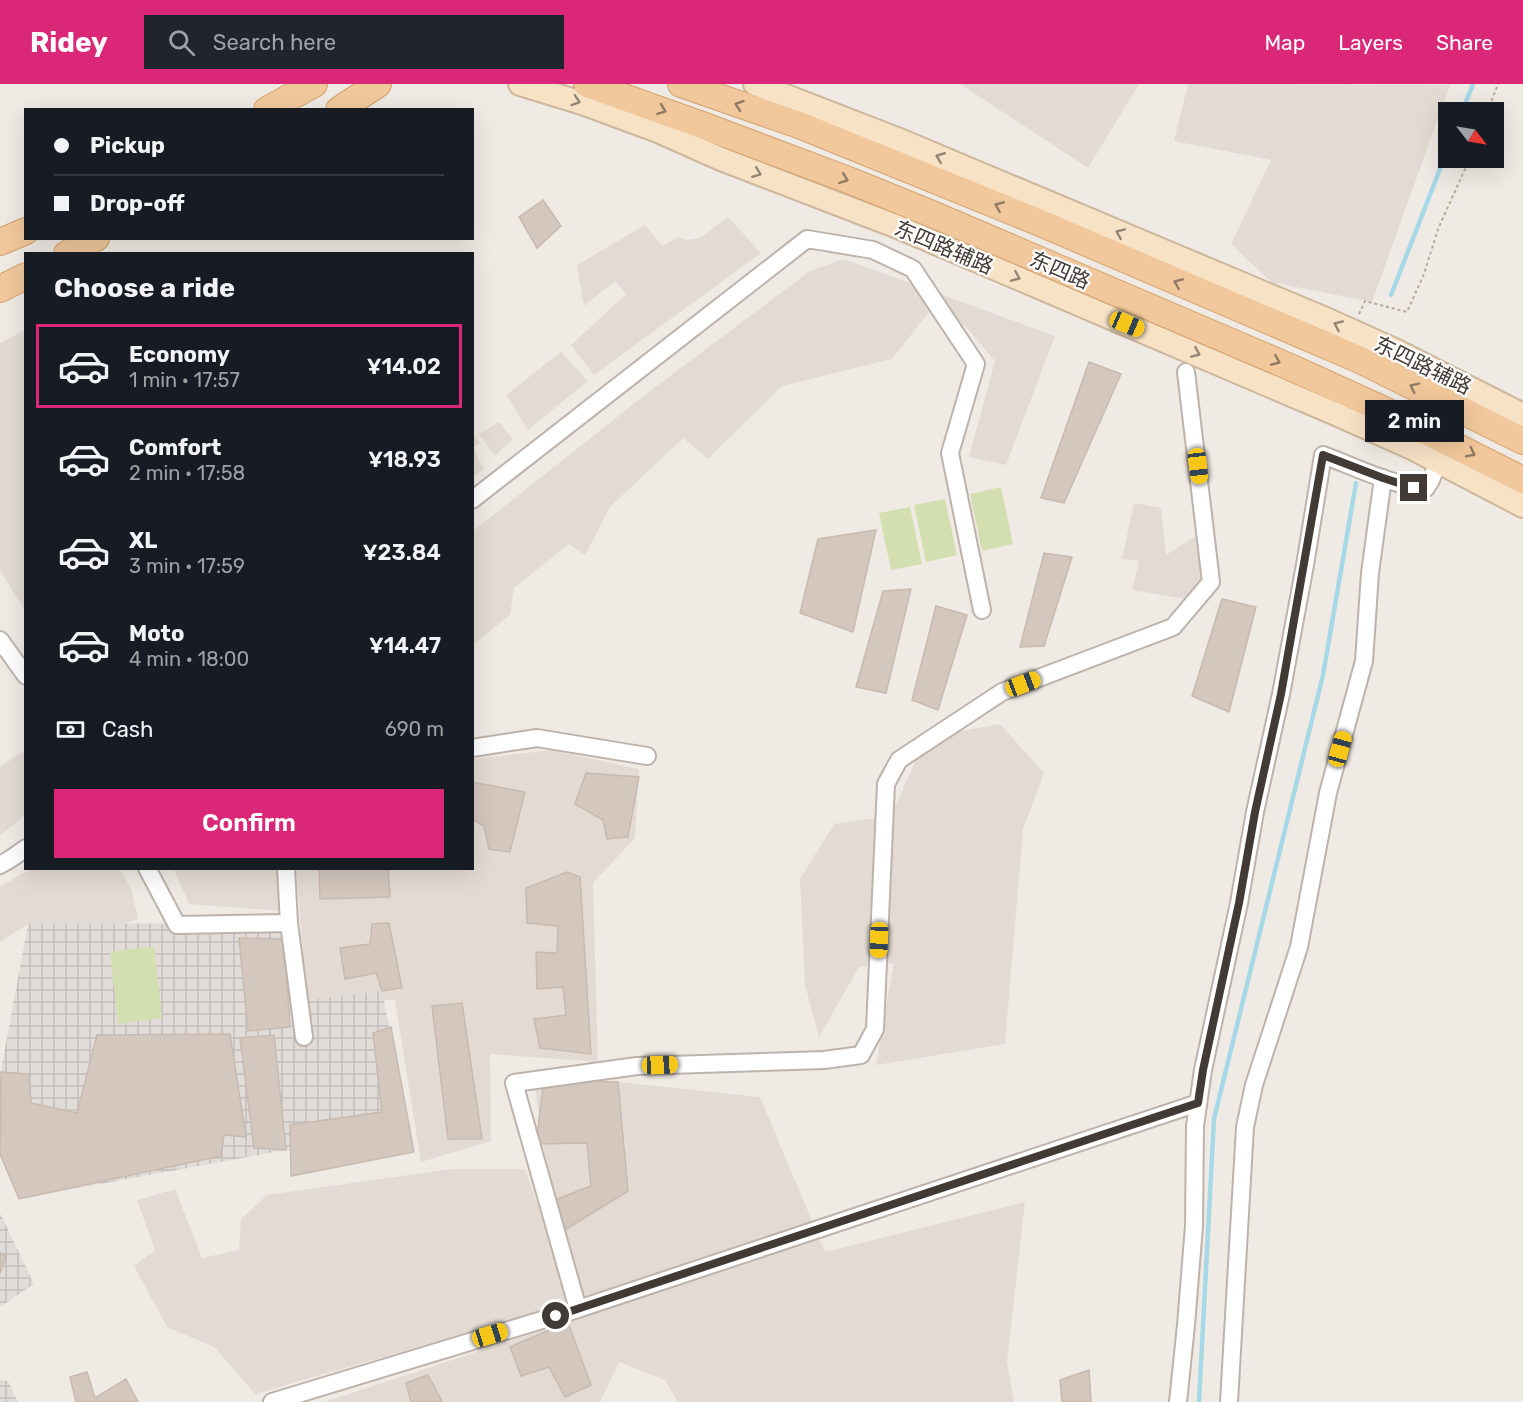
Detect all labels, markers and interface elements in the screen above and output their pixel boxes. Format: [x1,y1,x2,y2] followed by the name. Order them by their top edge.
[144,15,564,69] search box
[30,26,108,59] text: Ridey
[165,26,198,59] icon: search
[213,29,336,56] text: Search here
[1264,30,1305,55] text: Map
[1338,30,1403,55] text: Layers
[1436,30,1493,55] text: Share
[570,94,581,107] one-way arrow
[734,99,745,112] one-way arrow
[1438,102,1504,168] north arrow
[1438,102,1504,168] map controls
[656,103,667,116] one-way arrow
[90,132,165,159] text: Pickup
[936,152,947,164] one-way arrow
[751,166,762,178] one-way arrow
[838,172,849,184] one-way arrow
[90,190,185,217] text: Drop-off
[994,201,1005,213] one-way arrow
[891,215,997,279] street label: 东四路辅路
[1115,228,1126,240] one-way arrow
[1026,246,1094,294] street label: 东四路
[1010,270,1021,282] one-way arrow
[54,272,235,304] text: Choose a ride
[1174,278,1185,290] one-way arrow
[1107,309,1147,339] car
[1334,320,1345,332] one-way arrow
[1370,331,1476,399] street label: 东四路辅路
[57,339,111,393] icon: car
[129,341,230,368] text: Economy
[1189,346,1200,358] one-way arrow
[367,353,441,380] text: ¥14.02
[1269,354,1280,366] one-way arrow
[129,368,240,392] text: 1 min · 17:57
[1410,382,1421,394] one-way arrow
[1364,401,1464,443] callout: 2 min
[1388,409,1441,433] text: 2 min
[57,432,111,486] icon: car
[129,434,221,461] text: Comfort
[368,446,441,473] text: ¥18.93
[1464,446,1475,457] one-way arrow
[1187,447,1209,485] car
[129,461,245,485] text: 2 min · 17:58
[1400,474,1427,501] route end
[57,525,111,579] icon: car
[129,527,157,554] text: XL
[363,539,441,566] text: ¥23.84
[129,554,245,578] text: 3 min · 17:59
[57,618,111,672] icon: car
[129,620,184,647] text: Moto
[369,632,441,659] text: ¥14.47
[129,647,249,671] text: 4 min · 18:00
[1003,669,1043,699] car
[54,713,87,746] icon: cash
[102,716,153,743] text: Cash
[385,717,444,741] text: 690 m
[1327,729,1353,769] car
[54,789,444,858] button: Confirm
[869,922,889,958] car
[642,1055,678,1075] car
[542,1302,569,1329] route start
[470,1321,510,1349] car

